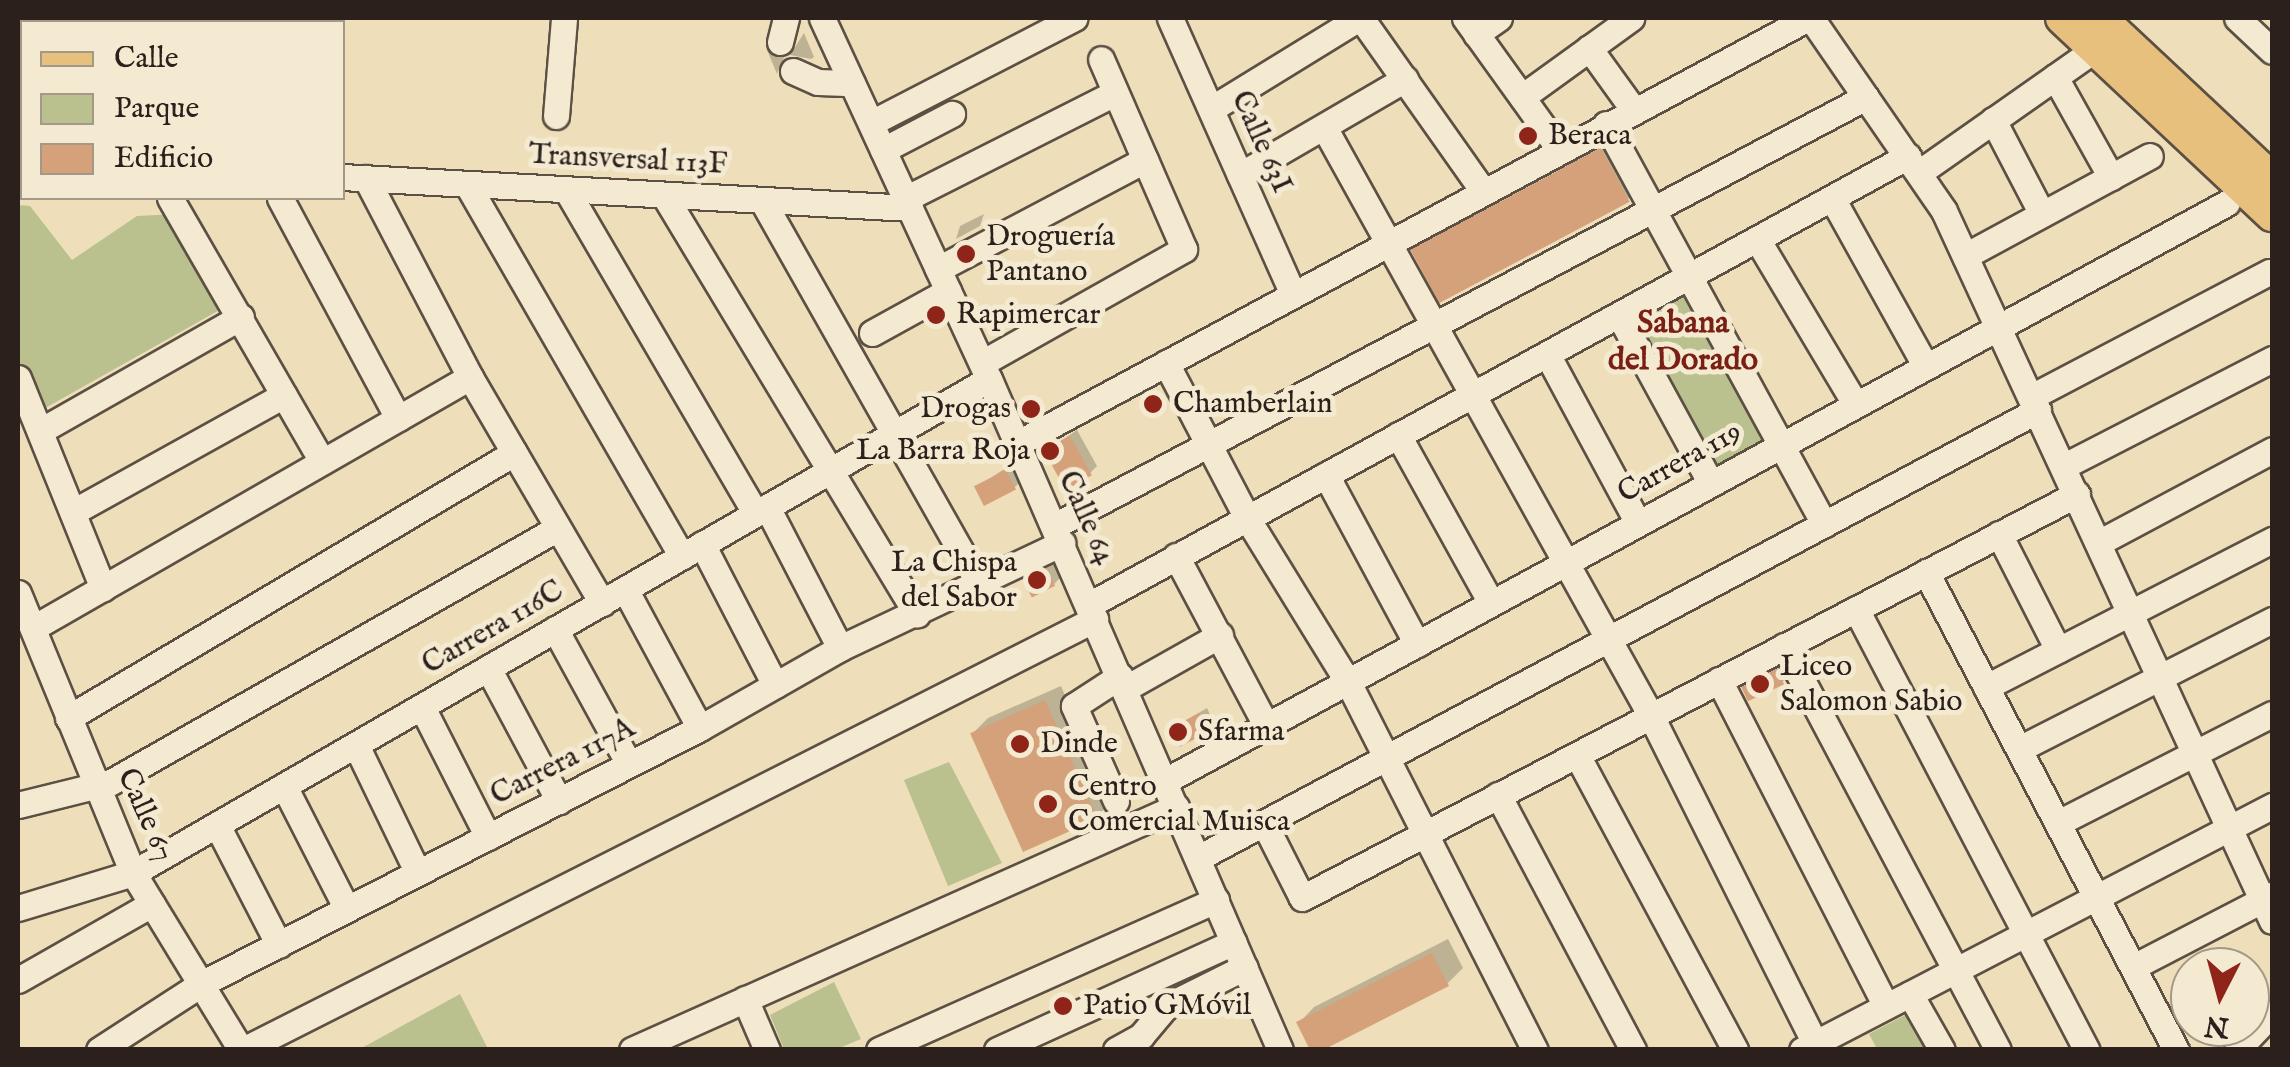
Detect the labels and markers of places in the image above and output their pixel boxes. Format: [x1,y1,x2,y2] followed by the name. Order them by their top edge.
[1548,118,1631,154] place label: Beraca
[1517,125,1539,147] marker: Beraca
[986,219,1115,290] place label: Droguería Pantano
[955,243,977,265] marker: Droguería Pantano
[956,297,1101,333] place label: Rapimercar
[925,304,947,326] marker: Rapimercar
[1173,386,1332,422] place label: Chamberlain
[920,391,1011,427] place label: Drogas
[1142,393,1164,415] marker: Chamberlain
[1020,398,1042,420] marker: Drogas
[856,433,1030,469] place label: La Barra Roja
[1039,440,1061,462] marker: La Barra Roja
[891,545,1017,616] place label: La Chispa del Sabor
[1026,569,1048,591] marker: La Chispa del Sabor
[1780,649,1963,720] place label: Liceo Salomon Sabio
[1749,673,1771,695] marker: Liceo Salomon Sabio
[1198,714,1284,750] place label: Sfarma
[1167,721,1189,743] marker: Sfarma
[1040,726,1118,762] place label: Dinde
[1009,733,1031,755] marker: Dinde
[1068,769,1290,840] place label: Centro Comercial Muisca
[1037,793,1059,815] marker: Centro Comercial Muisca
[1083,988,1251,1024] place label: Patio GMóvil
[1052,995,1074,1017] marker: Patio GMóvil

